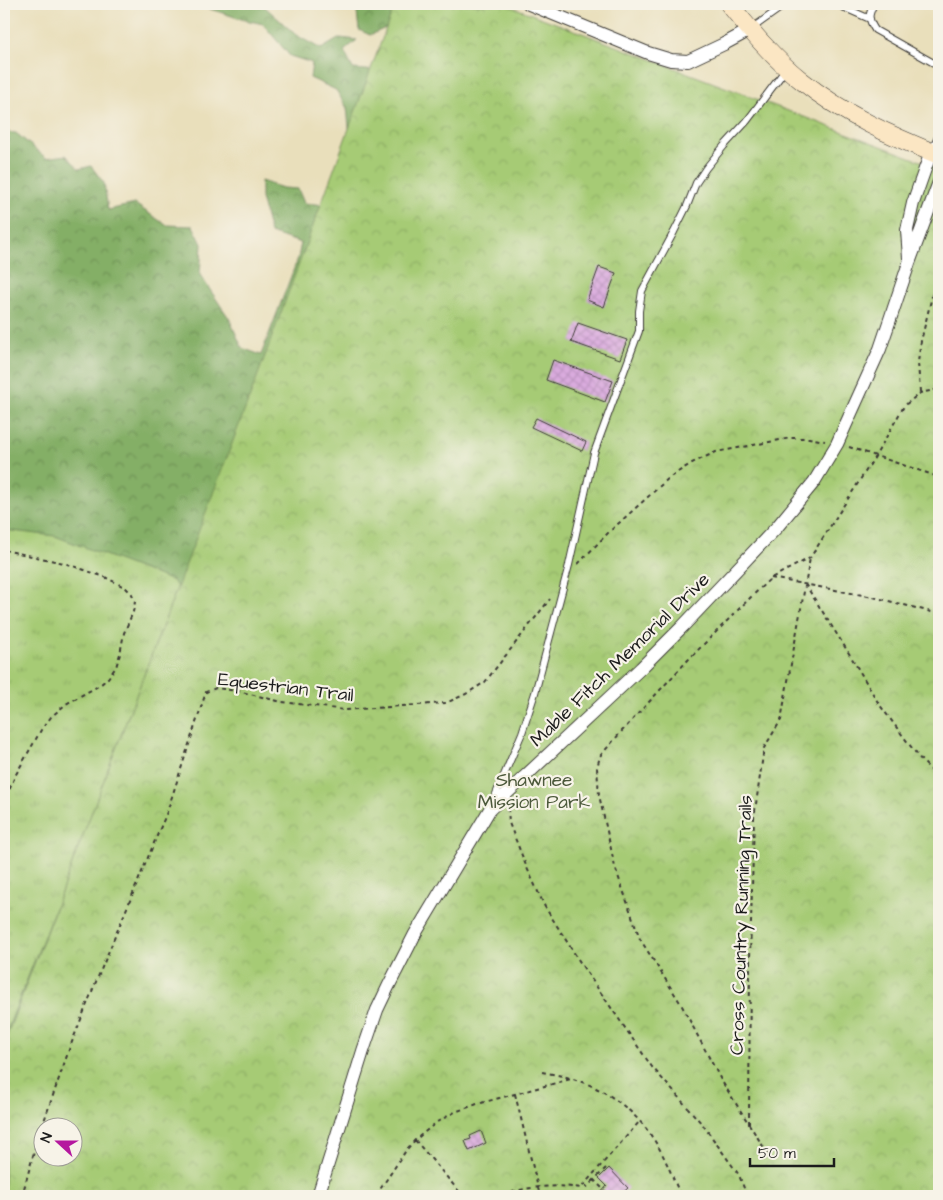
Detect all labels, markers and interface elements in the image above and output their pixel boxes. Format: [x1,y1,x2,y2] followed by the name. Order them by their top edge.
[524,567,716,753] street label: Mable Fitch Memorial Drive
[217,666,355,709] street label: Equestrian Trail
[478,767,590,816] park label: Shawnee Mission Park
[723,795,761,1056] street label: Cross Country Running Trails
[32,1118,82,1168] north arrow
[36,1130,58,1145] text: N
[750,1135,834,1167] scale bar
[758,1143,796,1164] text: 50 m

